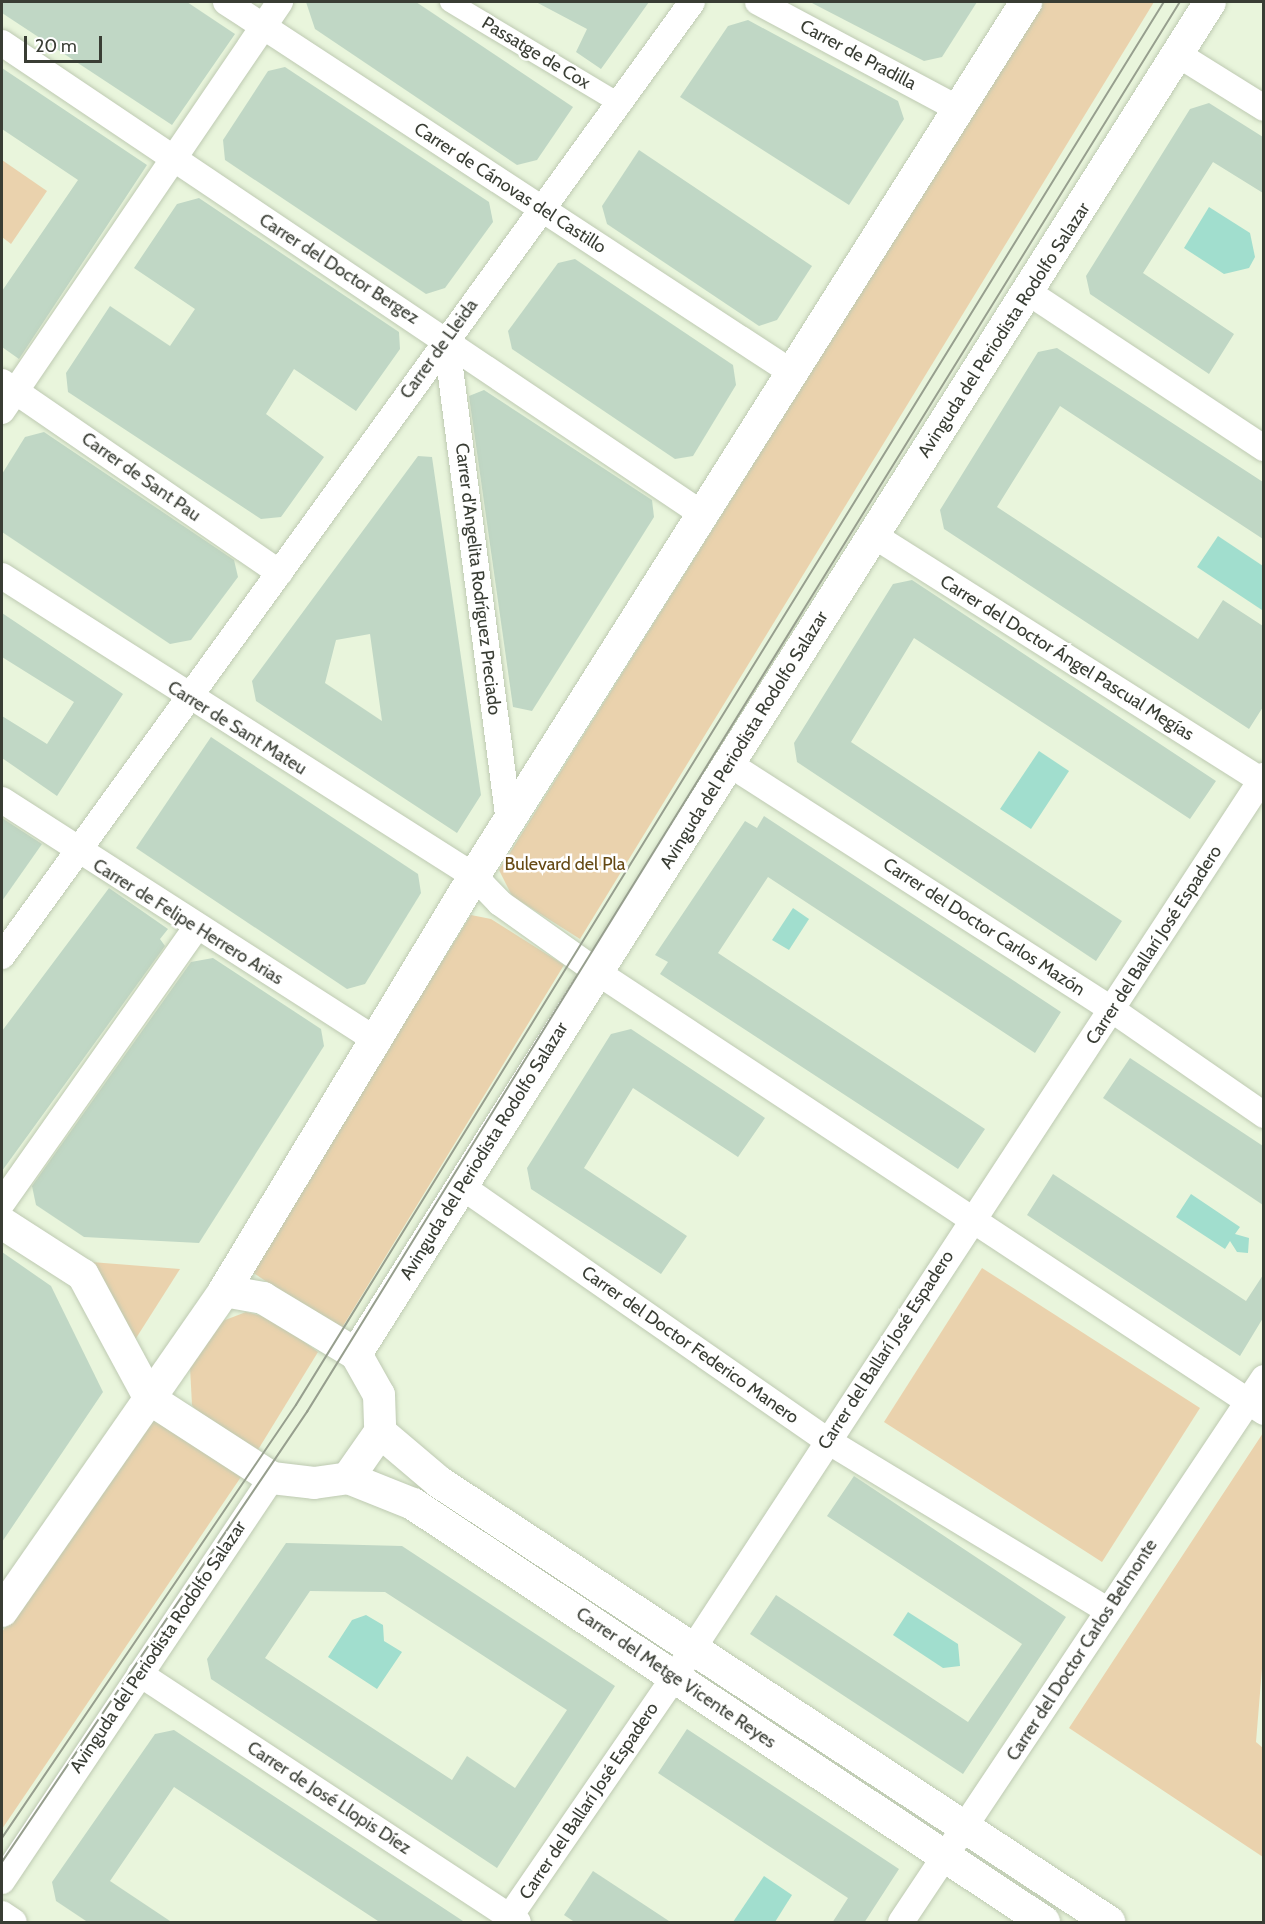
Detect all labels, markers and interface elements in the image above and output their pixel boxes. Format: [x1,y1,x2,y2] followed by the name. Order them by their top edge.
[478,12,594,94] street label: Passatge de Cox
[796,15,920,95] street label: Carrer de Pradilla
[27,24,105,62] scale bar
[35,35,77,57] text: 20 m
[410,118,610,258] street label: Carrer de Cánovas del Castillo
[913,198,1095,462] street label: Avinguda del Periodista Rodolfo Salazar
[255,209,423,329] street label: Carrer del Doctor Bergez
[396,295,482,403] street label: Carrer de Lleida
[77,428,205,526] street label: Carrer de Sant Pau
[451,442,505,716] street label: Carrer d'Angelita Rodríguez Preciado
[936,571,1198,745] street label: Carrer del Doctor Ángel Pascual Megías
[655,607,833,873] street label: Avinguda del Periodista Rodolfo Salazar
[163,676,311,780] street label: Carrer de Sant Mateu
[1082,841,1226,1049] street label: Carrer del Ballarí José Espadero
[505,853,625,875] park label: Bulevard del Pla
[89,854,287,990] street label: Carrer de Felipe Herrero Arias
[879,854,1089,1000] street label: Carrer del Doctor Carlos Mazón
[395,1018,573,1284] street label: Avinguda del Periodista Rodolfo Salazar
[814,1246,958,1454] street label: Carrer del Ballarí José Espadero
[577,1261,803,1429] street label: Carrer del Doctor Federico Manero
[65,1517,251,1777] street label: Avinguda del Periodista Rodolfo Salazar
[1002,1535,1162,1765] street label: Carrer del Doctor Carlos Belmonte
[572,1603,780,1753] street label: Carrer del Metge Vicente Reyes
[515,1698,663,1904] street label: Carrer del Ballarí José Espadero
[243,1737,415,1859] street label: Carrer de José Llopis Díez

